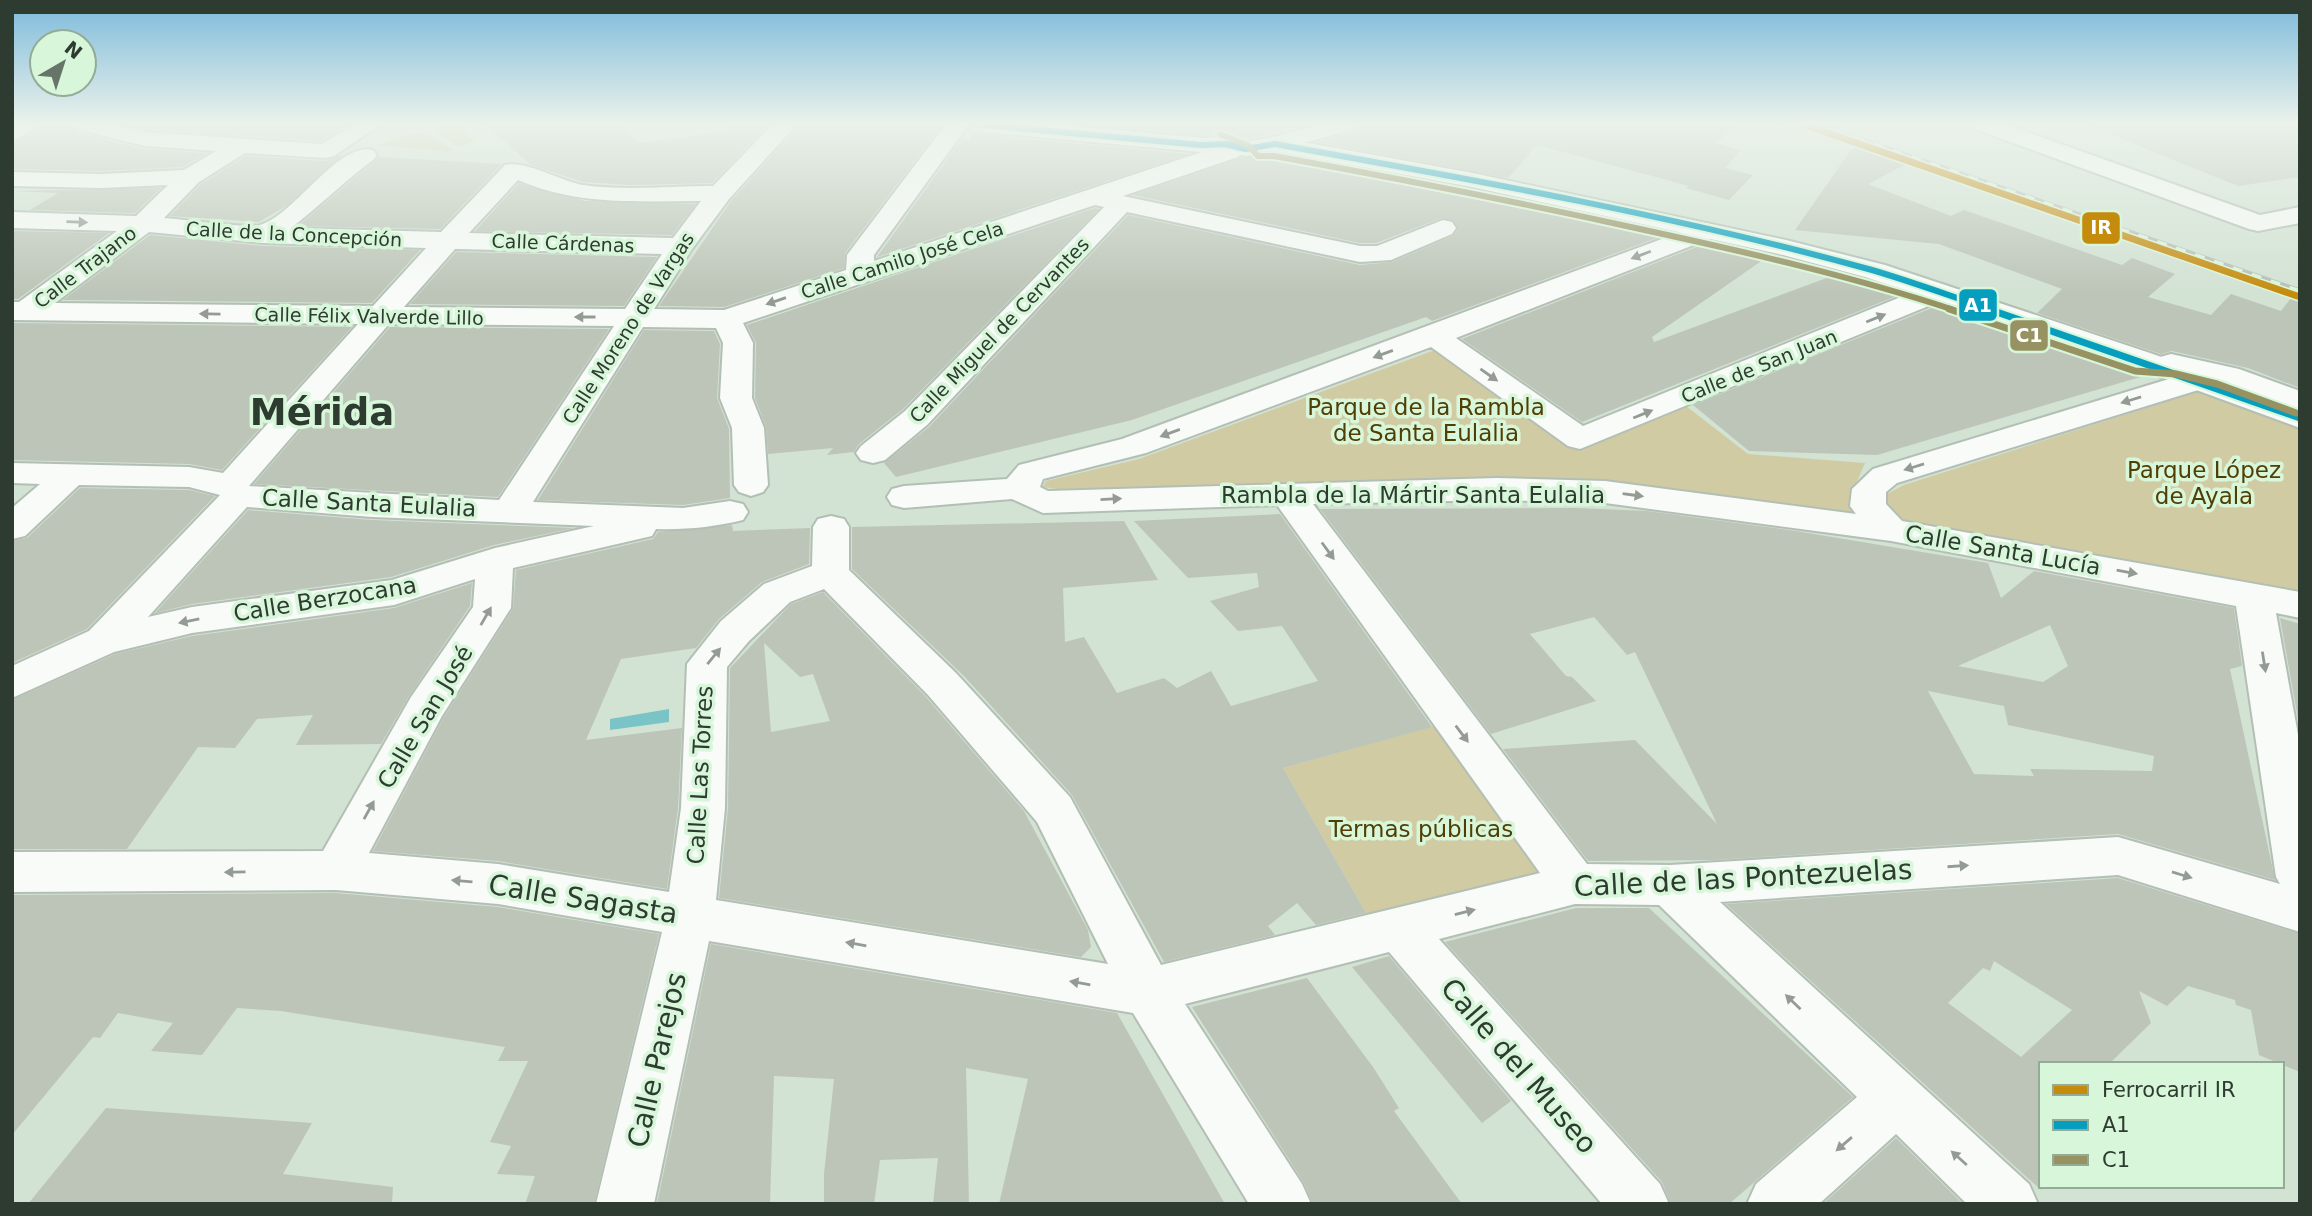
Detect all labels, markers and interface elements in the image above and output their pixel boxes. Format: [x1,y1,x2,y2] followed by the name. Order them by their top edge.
[28,28,98,98] north arrow
[61,36,87,63] text: N
[2081,211,2121,245] line badge: IR
[67,216,89,227] one-way arrow
[2090,216,2112,238] text: IR
[185,217,403,251] street label: Calle de la Concepción
[798,217,1006,303] street label: Calle Camilo José Cela
[30,221,140,313] street label: Calle Trajano
[558,228,698,428] street label: Calle Moreno de Vargas
[491,230,635,256] street label: Calle Cárdenas
[905,233,1093,427] street label: Calle Miguel de Cervantes
[1630,249,1651,260] one-way arrow
[1958,288,1998,322] line badge: A1
[1964,294,1992,316] text: A1
[766,296,787,307] one-way arrow
[254,303,484,329] street label: Calle Félix Valverde Lillo
[199,309,221,320] one-way arrow
[573,311,595,323] one-way arrow
[1866,312,1887,323] one-way arrow
[2009,319,2049,352] line badge: C1
[2015,324,2043,346] text: C1
[1678,325,1840,407] street label: Calle de San Juan
[1372,349,1393,360] one-way arrow
[1480,368,1498,382] one-way arrow
[250,391,394,434] district label: Mérida
[1307,394,1545,446] park label: Parque de la Rambla de Santa Eulalia
[2121,395,2142,406] one-way arrow
[1633,408,1654,419] one-way arrow
[1159,428,1180,439] one-way arrow
[2127,457,2281,509] park label: Parque López de Ayala
[1903,462,1924,473] one-way arrow
[1221,482,1605,508] street label: Rambla de la Mártir Santa Eulalia
[261,484,477,522] street label: Calle Santa Eulalia
[1622,490,1644,501] one-way arrow
[1101,493,1123,504] one-way arrow
[1903,520,2103,580] street label: Calle Santa Lucía
[1321,542,1335,560] one-way arrow
[2116,567,2138,578] one-way arrow
[231,572,419,626] street label: Calle Berzocana
[480,606,493,625] one-way arrow
[178,616,200,627] one-way arrow
[372,641,478,793] street label: Calle San José
[706,647,721,664] one-way arrow
[2259,651,2270,673] one-way arrow
[682,685,718,865] street label: Calle Las Torres
[1455,725,1470,743] one-way arrow
[363,801,375,820] one-way arrow
[1328,816,1513,842] park label: Termas públicas
[1573,853,1913,903] street label: Calle de las Pontezuelas
[1947,860,1969,871] one-way arrow
[224,866,246,878] one-way arrow
[486,868,680,930] street label: Calle Sagasta
[2172,871,2193,881] one-way arrow
[451,875,473,886] one-way arrow
[1454,906,1476,917] one-way arrow
[845,939,867,950] one-way arrow
[621,969,693,1151] street label: Calle Parejos
[1434,972,1604,1160] street label: Calle del Museo
[1069,977,1091,988] one-way arrow
[1785,995,1802,1011] one-way arrow
[2039,1062,2284,1188] legend
[2102,1078,2236,1102] text: Ferrocarril IR
[2102,1113,2130,1137] text: A1
[1836,1136,1853,1152] one-way arrow
[2102,1148,2130,1172] text: C1
[1950,1150,1968,1166] one-way arrow

